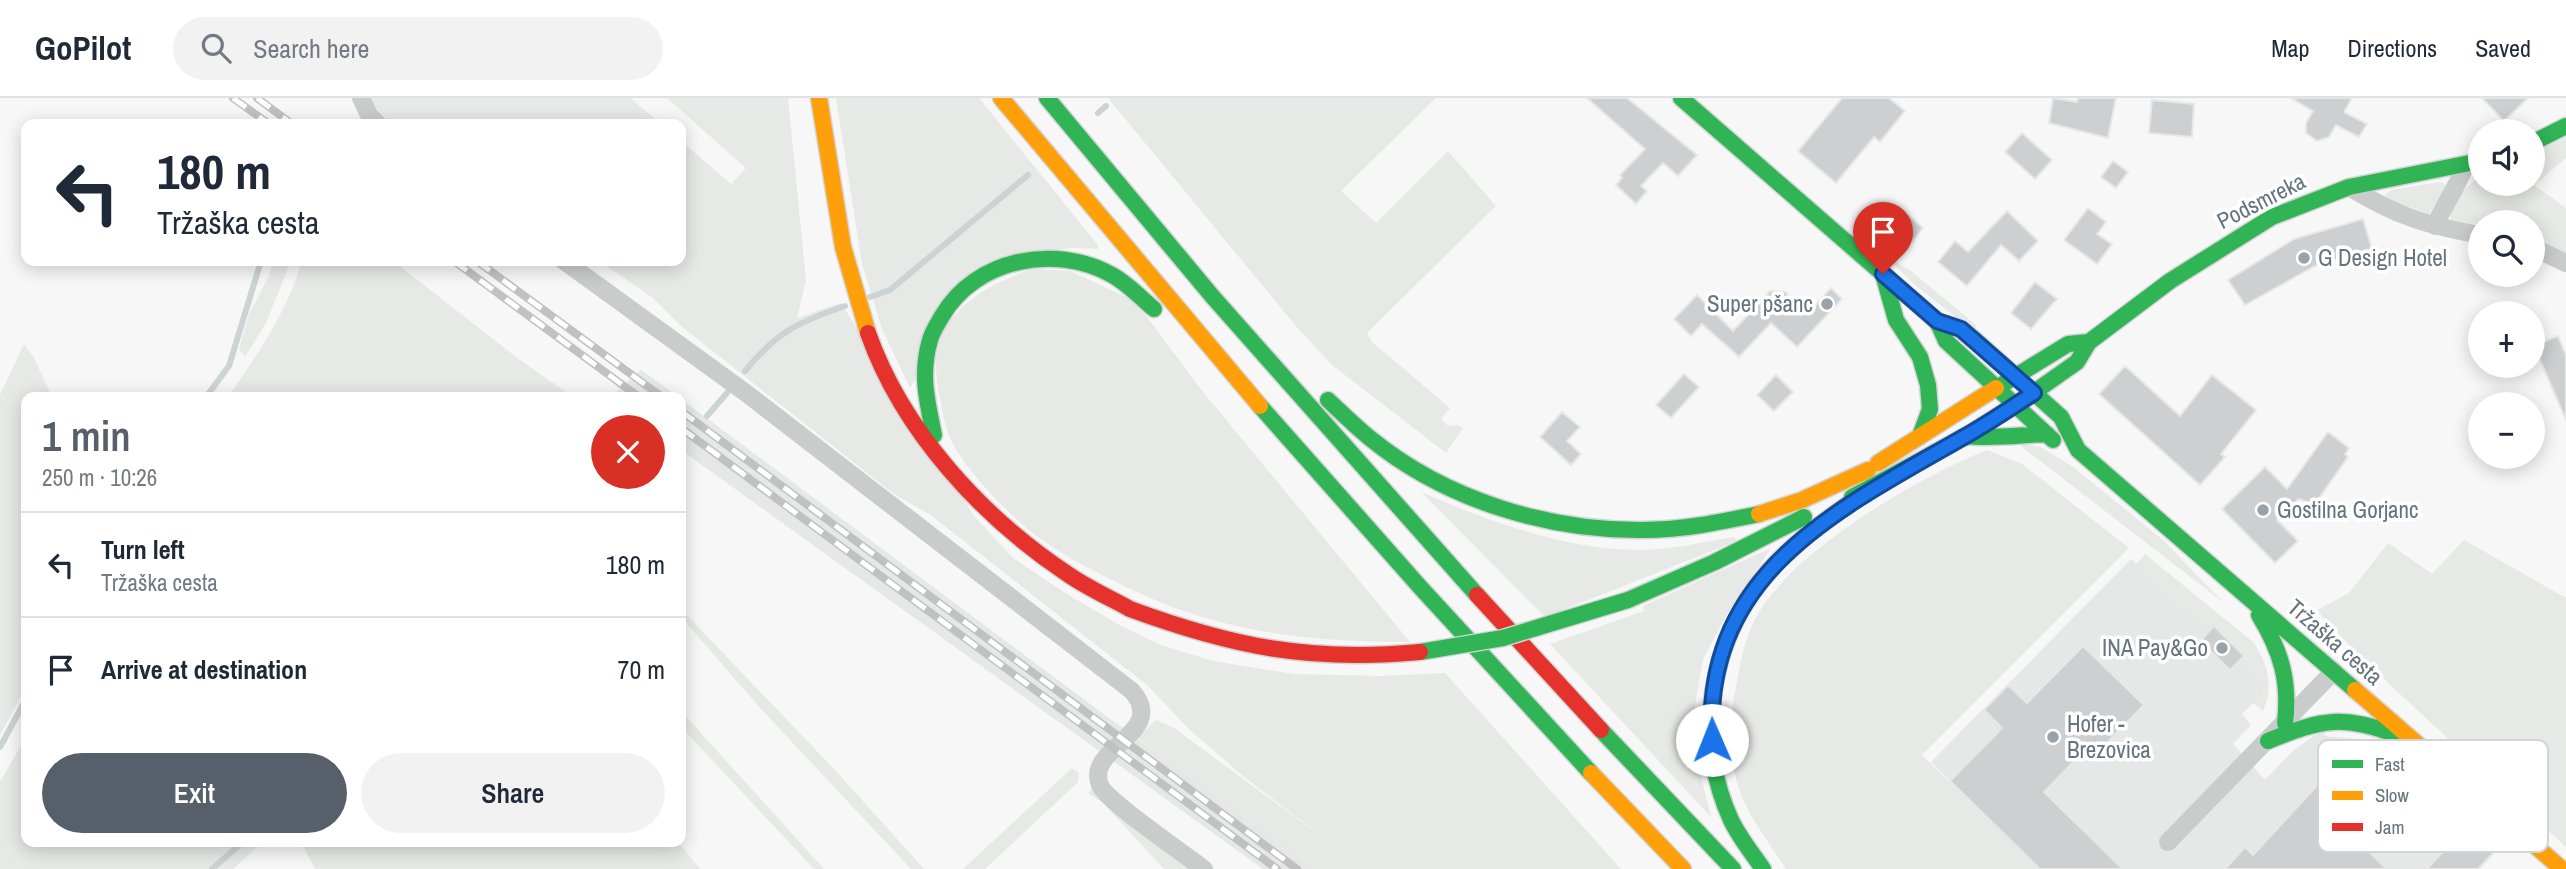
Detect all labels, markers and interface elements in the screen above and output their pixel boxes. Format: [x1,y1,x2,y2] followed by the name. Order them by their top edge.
[173,17,663,80] search box
[35,26,131,70] text: GoPilot
[197,29,235,67] icon: search
[253,31,369,66] text: Search here
[2271,32,2309,64] text: Map
[2347,32,2437,64] text: Directions
[2475,32,2531,64] text: Saved
[2468,119,2545,469] map controls
[2468,119,2545,196] button: sound
[157,138,271,204] text: 180 m
[42,147,133,238] icon: left
[2211,165,2311,236] street label: Podsmreka
[157,201,319,244] text: Tržaška cesta
[1853,202,1913,274] pin
[2468,210,2545,287] button: search
[1864,213,1902,251] icon: arrive
[2318,242,2447,273] place label: G Design Hotel
[2296,250,2312,266] marker: G Design Hotel
[1707,288,1813,319] place label: Super pšanc
[1819,296,1835,312] marker: Super pšanc
[2468,301,2545,378] button: +
[2468,392,2545,469] button: −
[42,408,131,464] text: 1 min
[591,415,665,489] button: close
[42,462,157,493] text: 250 m · 10:26
[2277,494,2419,525] place label: Gostilna Gorjanc
[2255,502,2271,518] marker: Gostilna Gorjanc
[101,532,185,567] text: Turn left
[42,546,80,584] icon: left
[606,547,665,582] text: 180 m
[101,567,218,598] text: Tržaška cesta
[2281,592,2390,692] street label: Tržaška cesta
[2102,632,2208,663] place label: INA Pay&Go
[2214,640,2230,656] marker: INA Pay&Go
[42,651,80,689] icon: arrive
[101,652,307,687] text: Arrive at destination
[618,652,665,687] text: 70 m
[1675,703,1749,777] position arrow
[2067,708,2151,765] place label: Hofer - Brezovica
[2045,729,2061,745] marker: Hofer - Brezovica
[2318,740,2548,852] legend
[2375,751,2405,777] text: Fast
[42,753,347,833] button: Exit
[361,753,665,833] button: Share
[2375,782,2410,808] text: Slow
[2375,814,2404,840] text: Jam

